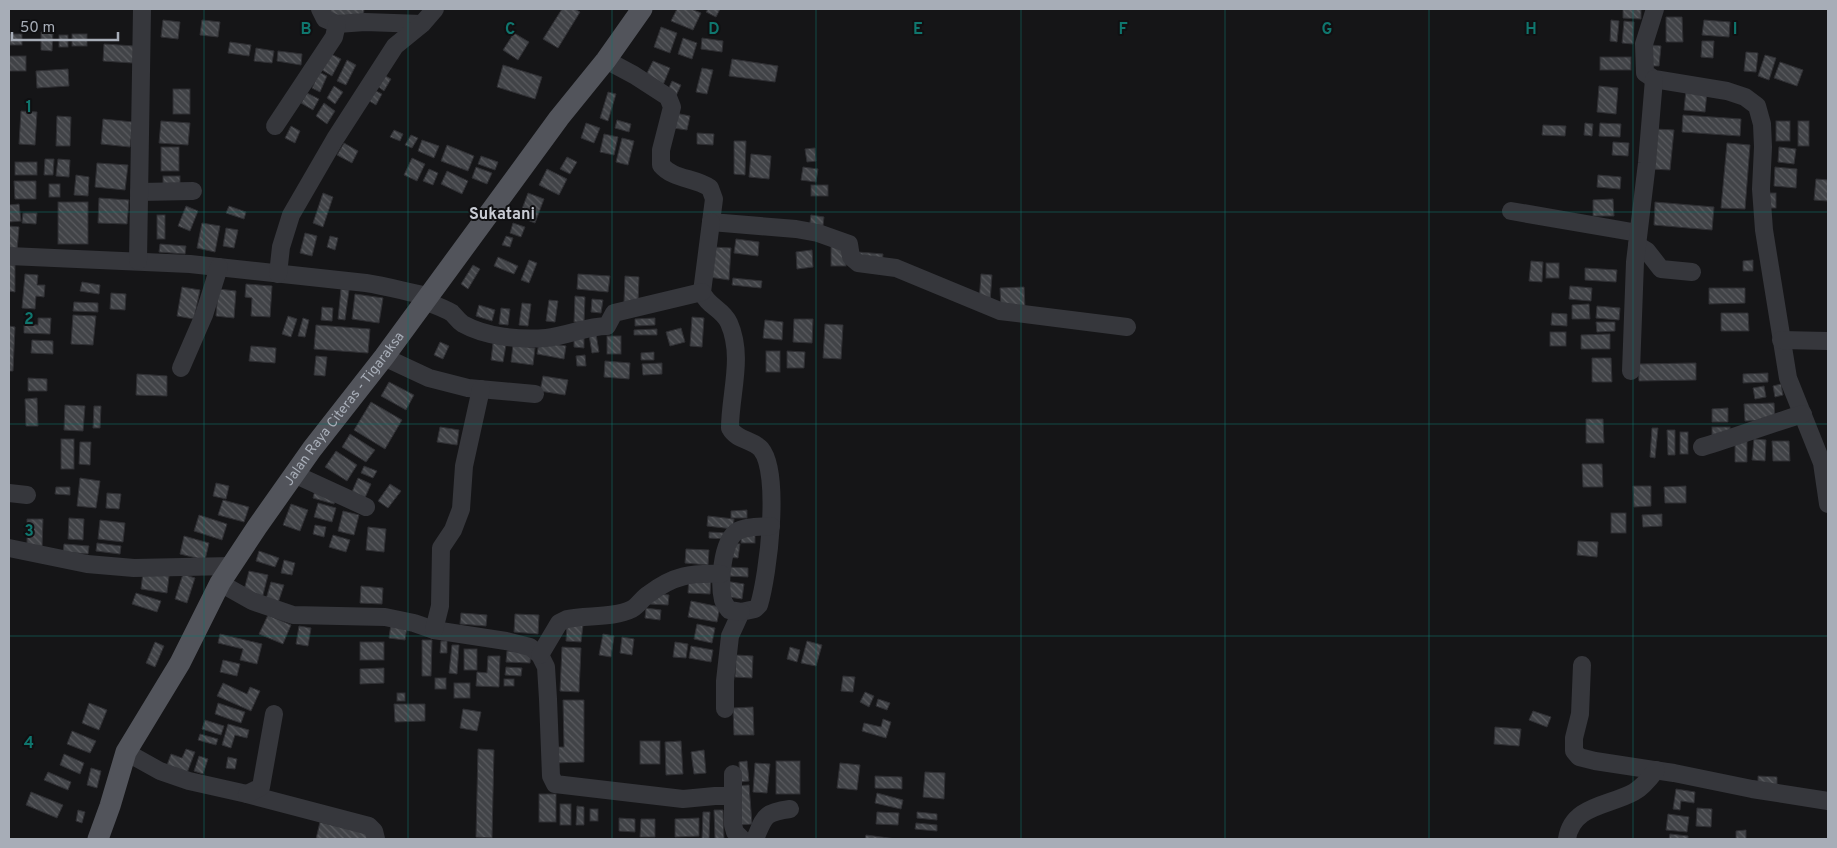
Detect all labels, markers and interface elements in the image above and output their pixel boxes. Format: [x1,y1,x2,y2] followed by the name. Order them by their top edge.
[12,10,119,42] scale bar
[20,19,55,38] text: 50 m
[300,20,312,40] text: B
[505,20,515,40] text: C
[708,20,720,40] text: D
[913,20,923,40] text: E
[1118,20,1128,40] text: F
[1322,20,1332,40] text: G
[1525,20,1537,40] text: H
[1733,20,1737,40] text: I
[26,98,32,118] text: 1
[469,205,535,225] district label: Sukatani
[24,310,34,330] text: 2
[280,329,408,489] street label: Jalan Raya Citeras - Tigaraksa
[24,522,34,542] text: 3
[24,734,34,754] text: 4

